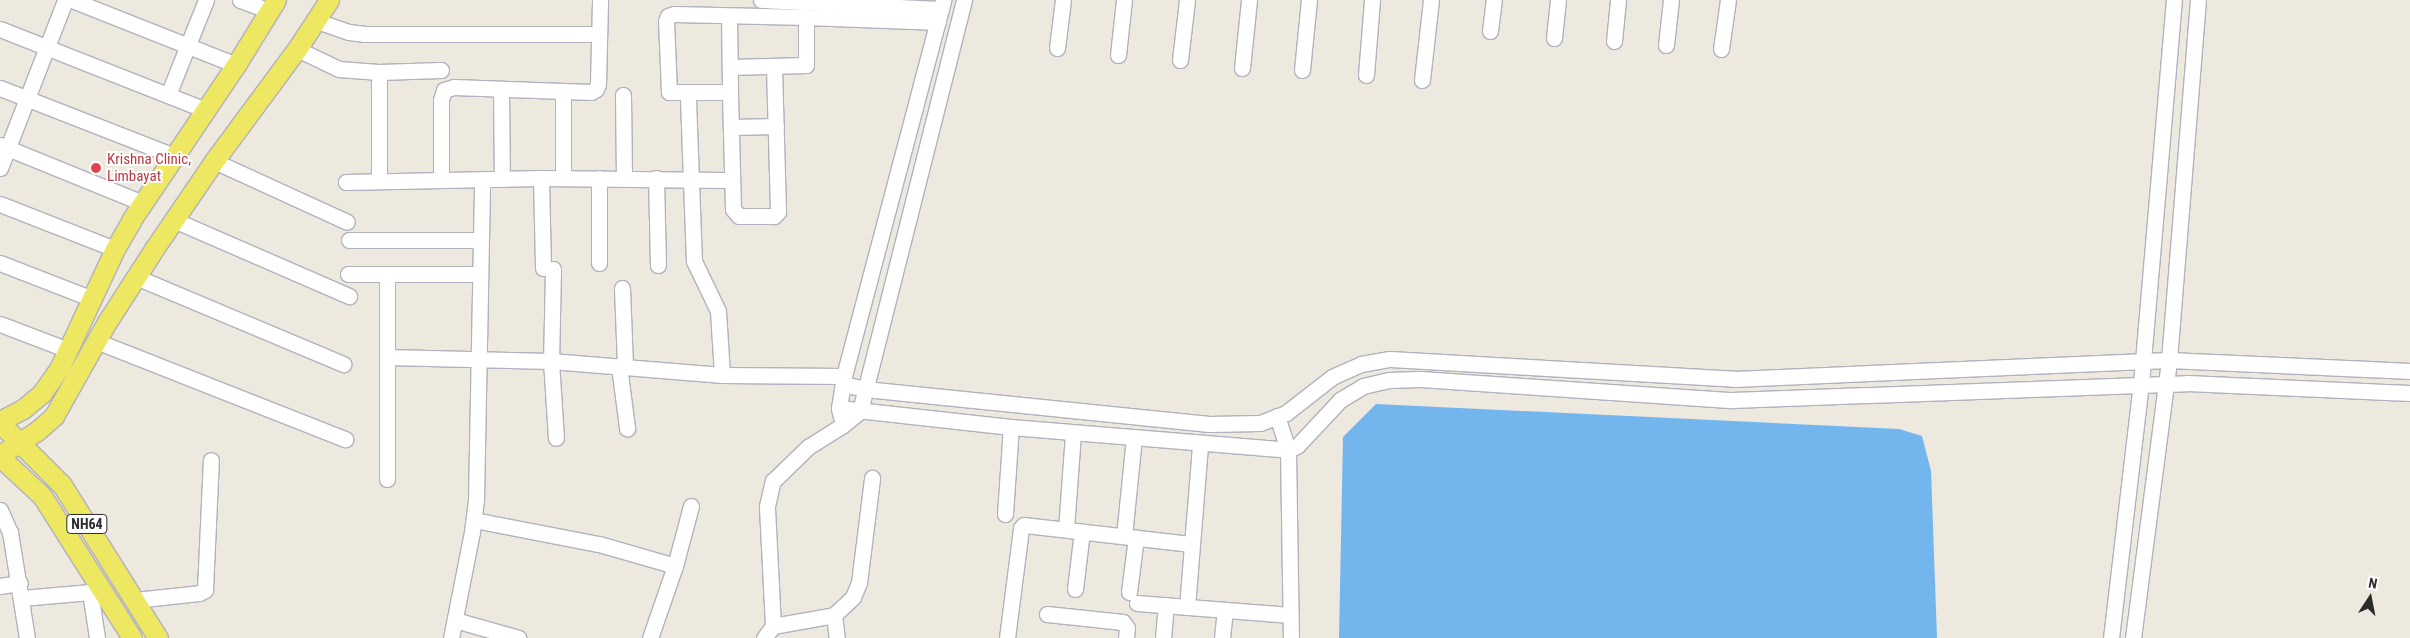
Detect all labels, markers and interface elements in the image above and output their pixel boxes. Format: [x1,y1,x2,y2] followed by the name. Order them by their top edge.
[107,150,191,185] place label: Krishna Clinic, Limbayat
[89,161,103,175] marker: Krishna Clinic, Limbayat
[66,512,108,536] road number: NH64
[2345,573,2395,623] north arrow
[2367,575,2379,592] text: N

